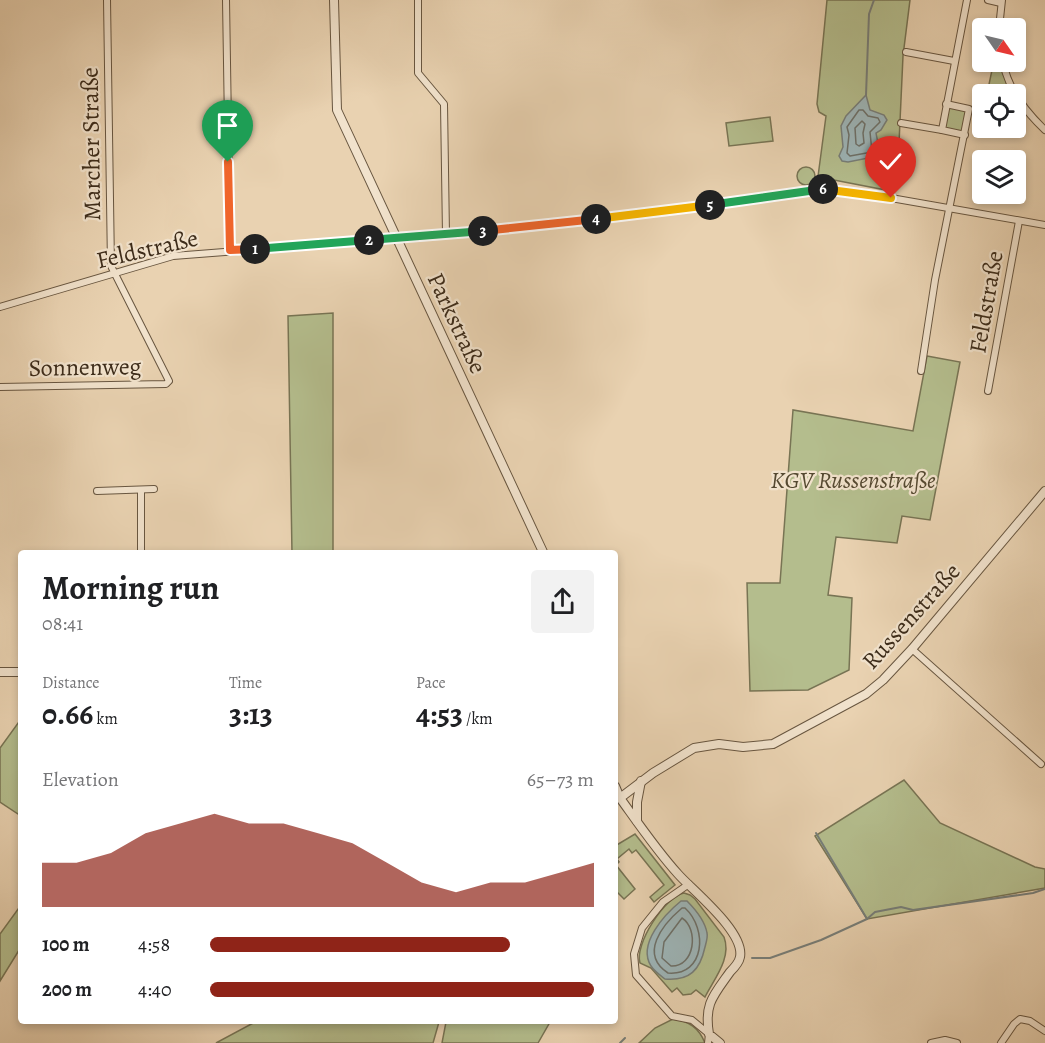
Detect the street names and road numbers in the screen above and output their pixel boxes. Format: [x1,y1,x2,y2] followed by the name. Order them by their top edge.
[74,67,108,221] street label: Marcher Straße
[93,222,201,276] street label: Feldstraße
[961,248,1011,356] street label: Feldstraße
[420,267,494,379] street label: Parkstraße
[28,350,142,384] street label: Sonnenweg
[855,556,967,676] street label: Russenstraße

